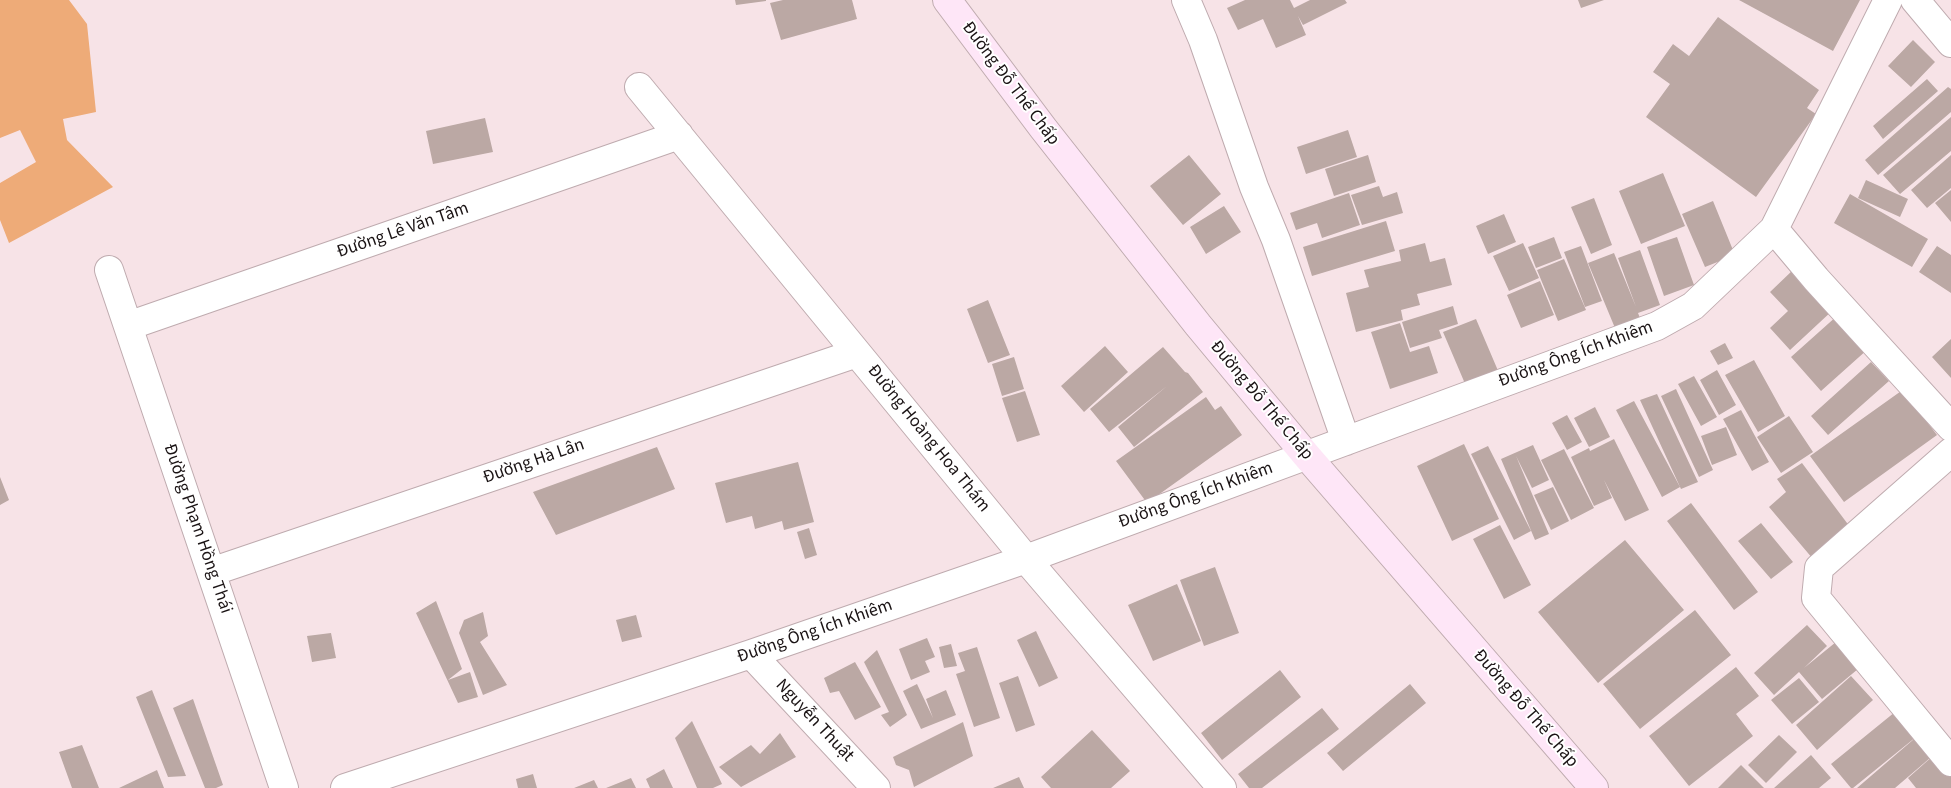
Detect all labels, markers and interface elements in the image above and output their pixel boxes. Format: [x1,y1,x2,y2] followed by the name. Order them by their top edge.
[956,18,1064,150] street label: Đường Đỗ Thế Chấp
[334,198,472,264] street label: Đường Lê Văn Tâm
[1496,317,1656,393] street label: Đường Ông Ích Khiêm
[1205,337,1317,465] street label: Đường Đỗ Thế Chấp
[862,361,994,517] street label: Đường Hoàng Hoa Thám
[481,435,587,489] street label: Đường Hà Lân
[158,441,236,617] street label: Đường Phạm Hồng Thái
[1116,458,1276,534] street label: Đường Ông Ích Khiêm
[735,595,895,669] street label: Đường Ông Ích Khiêm
[1468,646,1582,772] street label: Đường Đỗ Thế Chấp
[770,675,858,767] street label: Nguyễn Thuật

